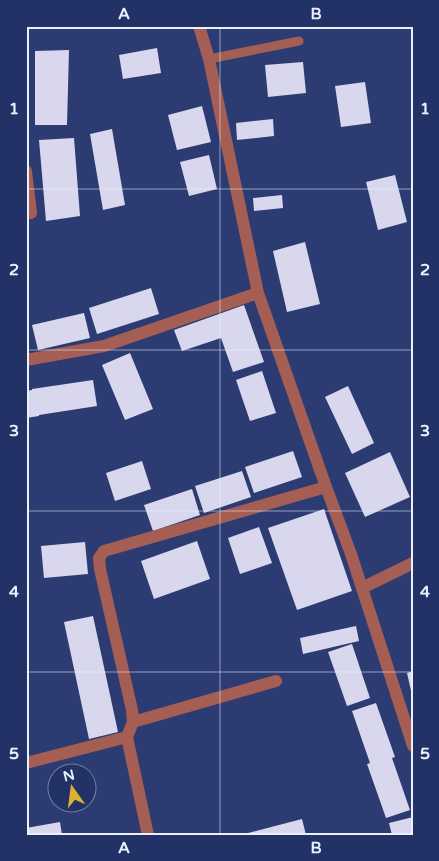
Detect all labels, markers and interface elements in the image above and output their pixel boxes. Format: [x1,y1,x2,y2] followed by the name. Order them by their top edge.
[118,4,130,24] text: A
[310,4,322,24] text: B
[9,99,19,119] text: 1
[420,99,430,119] text: 1
[9,260,19,280] text: 2
[420,260,430,280] text: 2
[9,421,19,441] text: 3
[420,421,430,441] text: 3
[9,582,19,602] text: 4
[420,582,430,602] text: 4
[9,744,19,764] text: 5
[420,744,430,764] text: 5
[48,764,98,814] north arrow
[61,766,76,785] text: N
[118,838,130,858] text: A
[310,838,322,858] text: B

